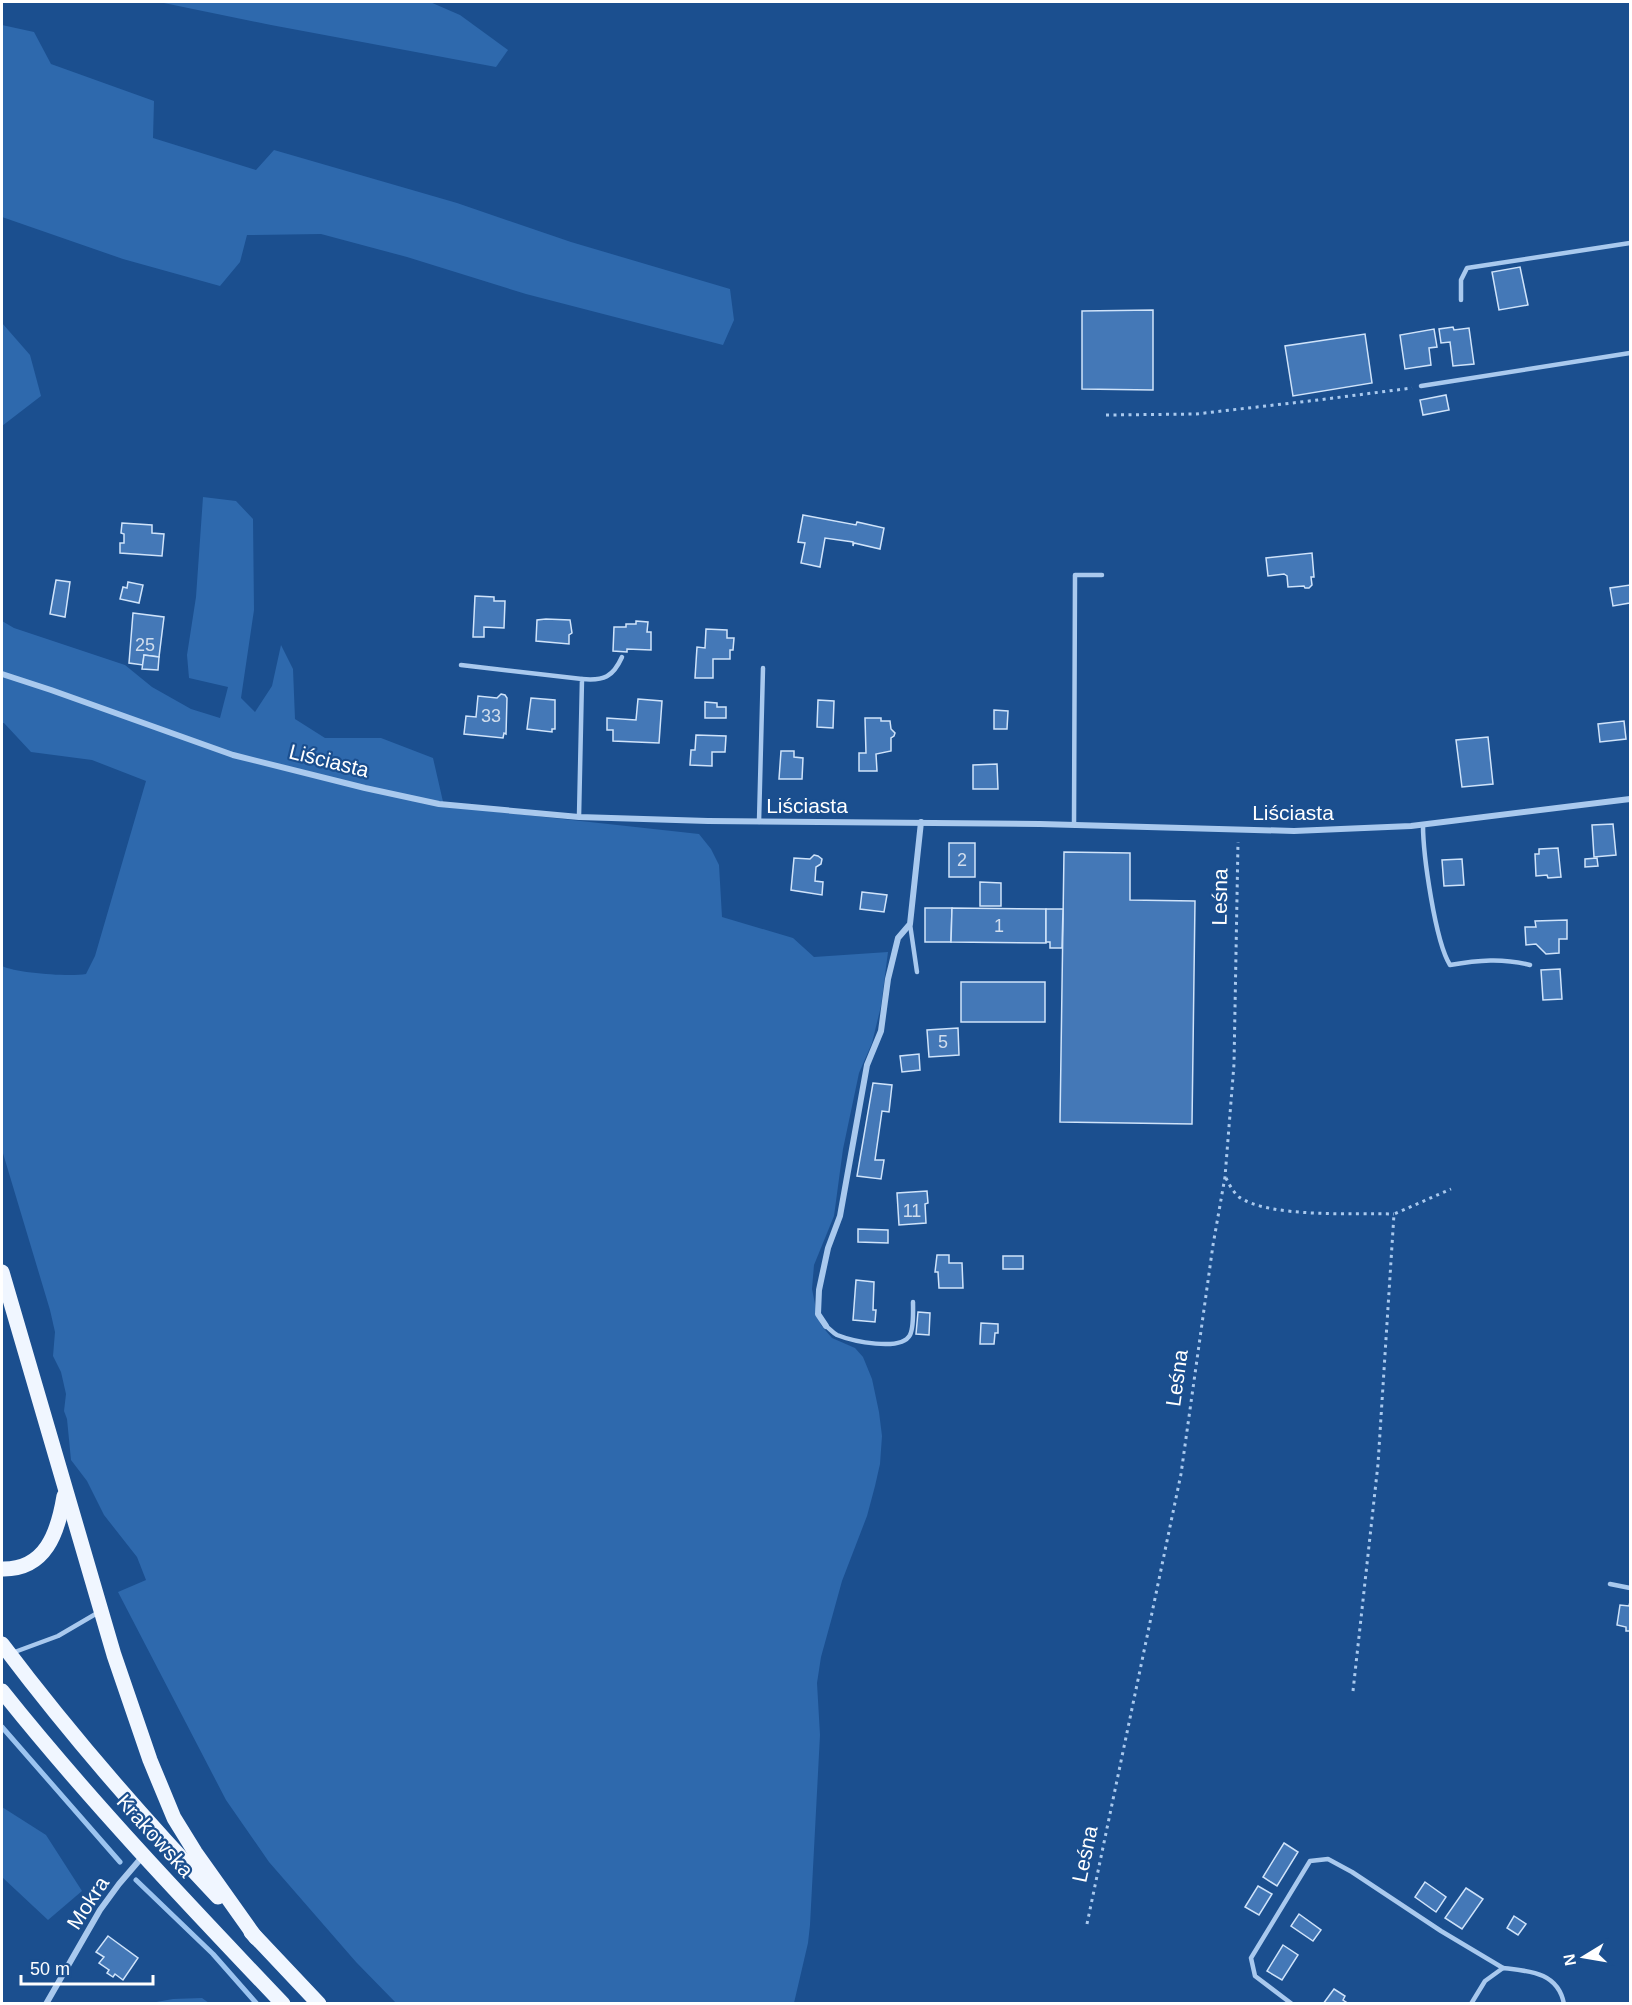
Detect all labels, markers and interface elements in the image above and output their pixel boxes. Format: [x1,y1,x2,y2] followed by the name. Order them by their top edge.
[135,635,155,655] house number: 25
[481,706,501,726] house number: 33
[287,739,372,782] street label: Liściasta
[766,794,848,817] street label: Liściasta
[1252,801,1334,824] street label: Liściasta
[957,850,967,870] house number: 2
[1208,868,1232,926] street label: Leśna
[994,916,1004,936] house number: 1
[938,1032,948,1052] house number: 5
[903,1201,921,1221] house number: 11
[1161,1348,1192,1408] street label: Leśna
[112,1790,198,1882] street label: Krakowska
[1067,1823,1102,1884] street label: Leśna
[62,1872,113,1933] street label: Mokra
[1554,1927,1614,1987] north arrow
[21,1948,153,1986] scale bar
[1560,1952,1579,1967] text: N
[30,1959,70,1979] text: 50 m

